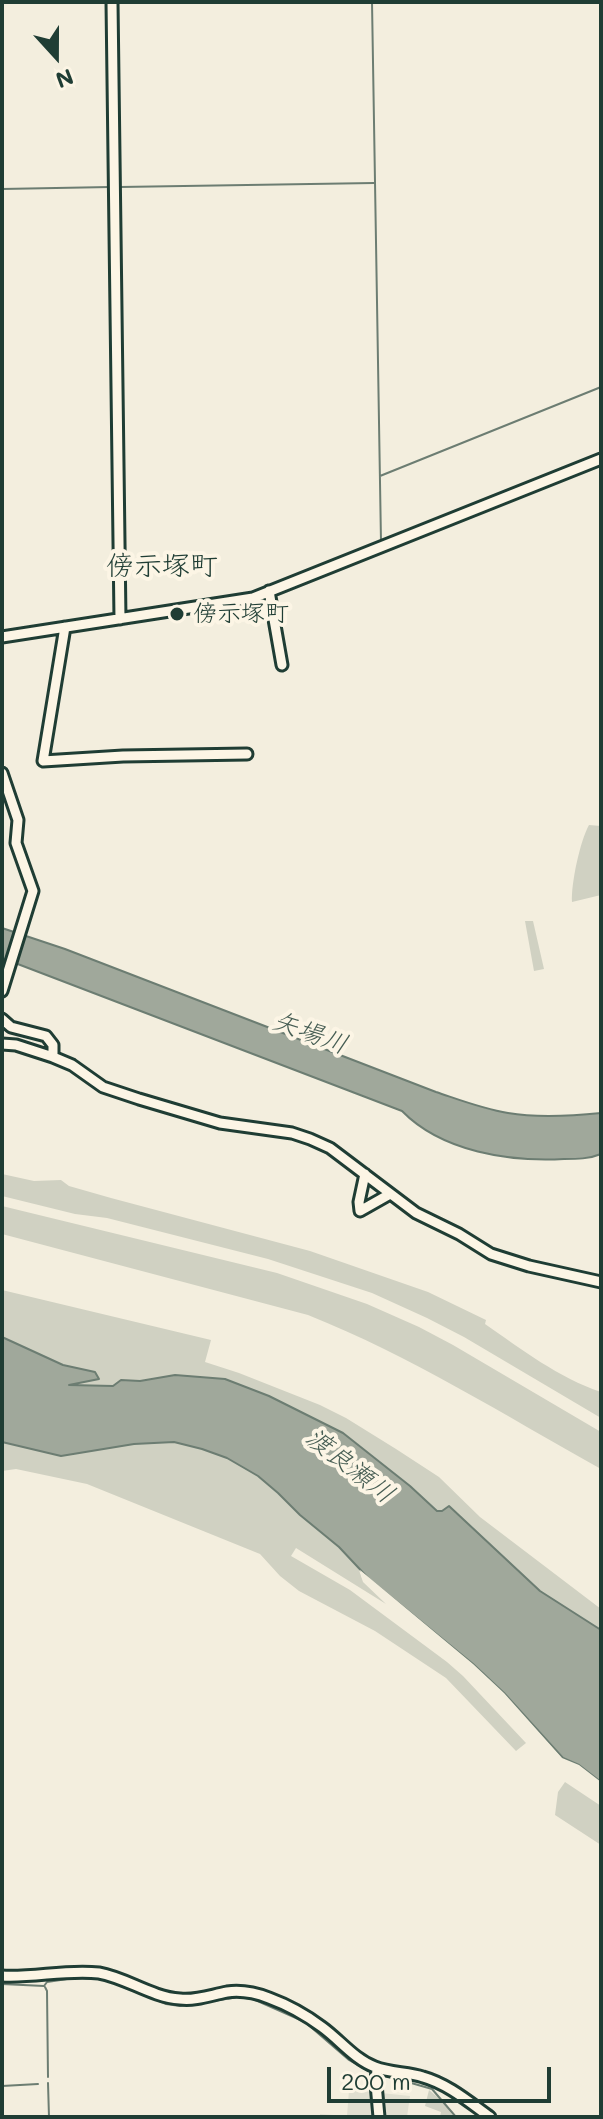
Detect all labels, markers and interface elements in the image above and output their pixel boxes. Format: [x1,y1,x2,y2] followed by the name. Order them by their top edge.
[16,16,96,96] north arrow
[52,62,78,95] text: N
[106,549,218,583] district label: 傍示塚町
[193,600,289,628] place label: 傍示塚町
[168,605,186,623] marker: 傍示塚町
[268,1005,352,1061] water label: 矢場川
[299,1422,401,1510] water label: 渡良瀬川
[331,2051,555,2101] scale bar
[341,2065,411,2096] text: 200 m

